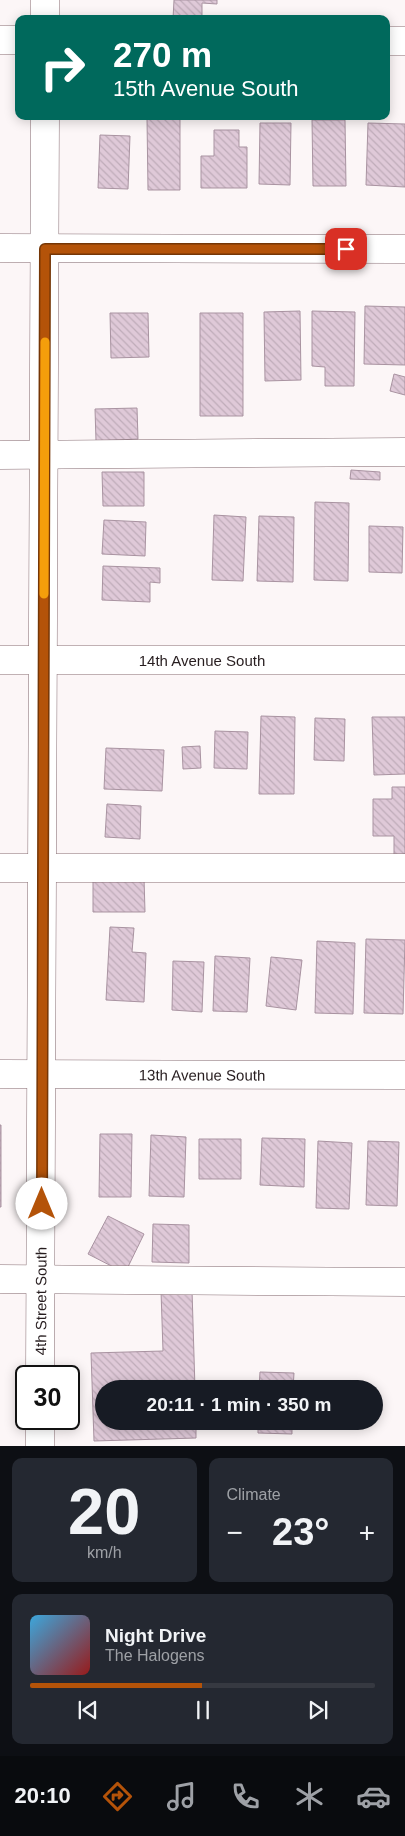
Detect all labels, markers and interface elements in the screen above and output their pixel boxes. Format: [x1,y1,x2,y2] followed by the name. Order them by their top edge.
[30,35,95,100] icon: right
[113,35,212,74] text: 270 m
[113,76,299,101] text: 15th Avenue South
[325,228,367,270] pin
[332,235,360,263] icon: arrive
[139,652,265,669] street label: 14th Avenue South
[139,1066,265,1083] street label: 13th Avenue South
[15,1177,67,1229] position arrow
[32,1247,49,1355] street label: 4th Street South
[15,1365,80,1430] speed limit sign: 30
[147,1394,331,1415] text: 20:11 · 1 min · 350 m
[68,1475,140,1548] text: 20
[227,1486,281,1503] text: Climate
[272,1511,329,1553] text: 23°
[227,1517,243,1548] text: −
[359,1517,375,1548] text: +
[87,1544,122,1561] text: km/h
[105,1625,206,1646] text: Night Drive
[105,1647,205,1664] text: The Halogens
[74,1696,102,1724] icon: previous
[189,1696,217,1724] icon: pause
[304,1696,332,1724] icon: next
[100,1779,135,1814] icon: directions
[164,1779,199,1814] icon: music
[228,1779,263,1814] icon: phone
[292,1779,327,1814] icon: climate
[356,1779,391,1814] icon: car
[14,1783,71,1808] text: 20:10

